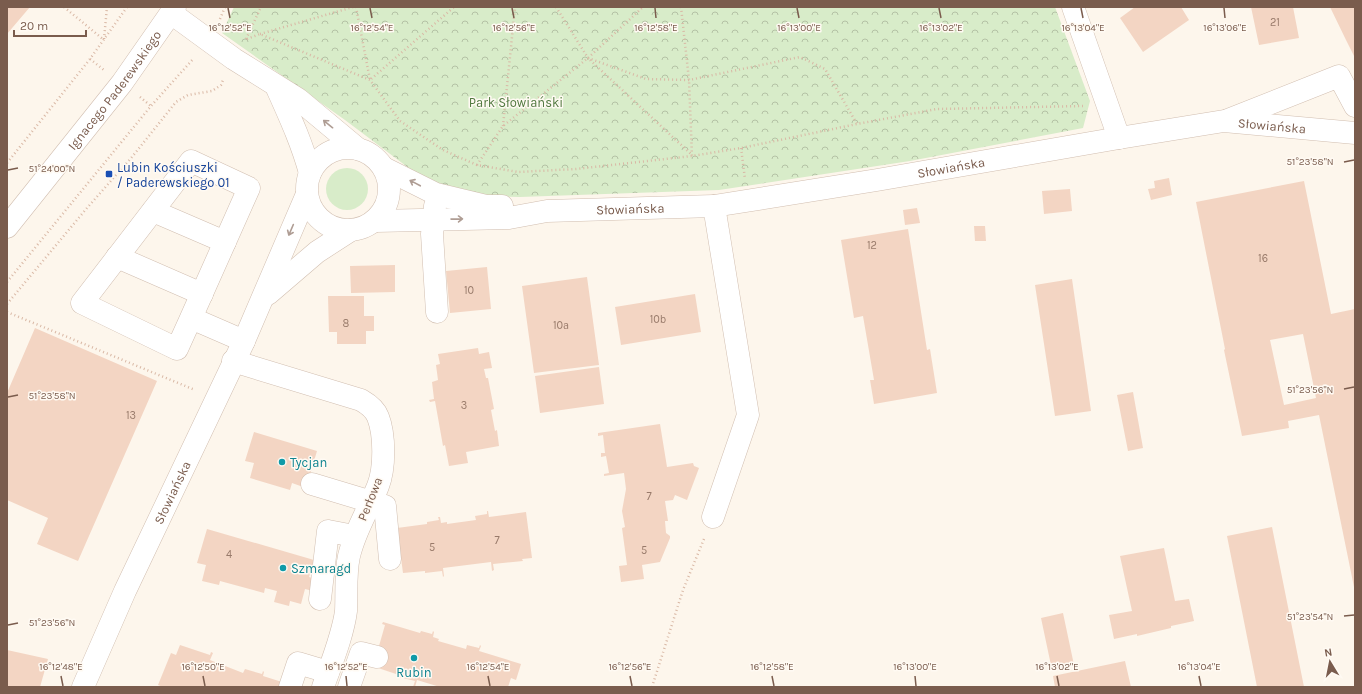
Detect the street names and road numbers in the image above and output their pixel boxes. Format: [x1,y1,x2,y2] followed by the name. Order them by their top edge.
[64,27,164,153] street label: Ignacego Paderewskiego
[1237,115,1307,136] street label: Słowiańska
[916,154,986,180] street label: Słowiańska
[596,200,665,217] street label: Słowiańska
[150,458,193,526] street label: Słowiańska
[354,475,386,523] street label: Perłowa

